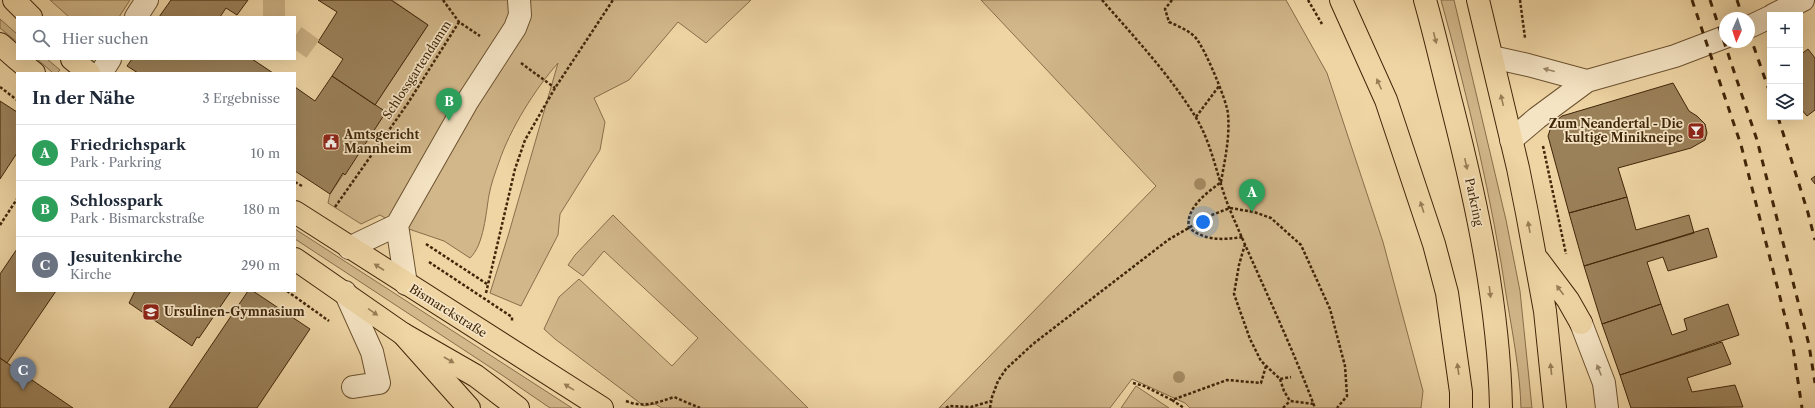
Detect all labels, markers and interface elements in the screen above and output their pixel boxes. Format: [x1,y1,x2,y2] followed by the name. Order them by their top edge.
[1719,12,1755,48] north arrow
[1767,12,1803,120] map controls
[1767,12,1803,48] button: +
[16,16,296,60] search box
[379,18,454,122] street label: Schlossgartendamm
[30,27,52,49] icon: search
[62,29,149,48] text: Hier suchen
[1432,32,1438,44] one-way arrow
[1767,48,1803,84] button: −
[1543,67,1555,73] one-way arrow
[1376,79,1382,90] one-way arrow
[1767,84,1803,120] button: layers
[32,88,135,108] text: In der Nähe
[436,88,462,121] pin: B
[202,90,280,106] text: 3 Ergebnisse
[1498,94,1504,106] one-way arrow
[1549,116,1683,145] place label: Zum Neandertal - Die kultige Minikneipe
[1686,121,1706,141] bar icon: Zum Neandertal - Die kultige Minikneipe
[343,127,420,156] place label: Amtsgericht Mannheim
[321,132,341,152] public building icon: Amtsgericht Mannheim
[70,135,186,154] text: Friedrichspark
[40,145,50,161] text: A
[251,145,280,161] text: 10 m
[70,154,161,170] text: Park · Parkring
[1464,158,1470,170] one-way arrow
[1462,177,1487,228] street label: Parkring
[1239,179,1265,212] pin: A
[70,191,163,210] text: Schlosspark
[40,201,50,217] text: B
[243,201,280,217] text: 180 m
[1419,201,1425,213] one-way arrow
[70,210,205,226] text: Park · Bismarckstraße
[1193,212,1213,232] your location
[1526,221,1532,233] one-way arrow
[70,247,182,266] text: Jesuitenkirche
[40,257,50,273] text: C
[241,257,280,273] text: 290 m
[373,263,384,270] one-way arrow
[70,266,112,282] text: Kirche
[407,281,490,341] street label: Bismarckstraße
[1557,285,1565,295] one-way arrow
[1487,286,1493,298] one-way arrow
[141,302,161,322] school or university icon: Ursulinen-Gymnasium
[164,304,305,319] place label: Ursulinen-Gymnasium
[368,308,379,317] one-way arrow
[10,357,36,390] pin: C
[443,357,455,364] one-way arrow
[1455,363,1461,375] one-way arrow
[1548,363,1554,375] one-way arrow
[1596,364,1602,376] one-way arrow
[563,384,575,391] one-way arrow

